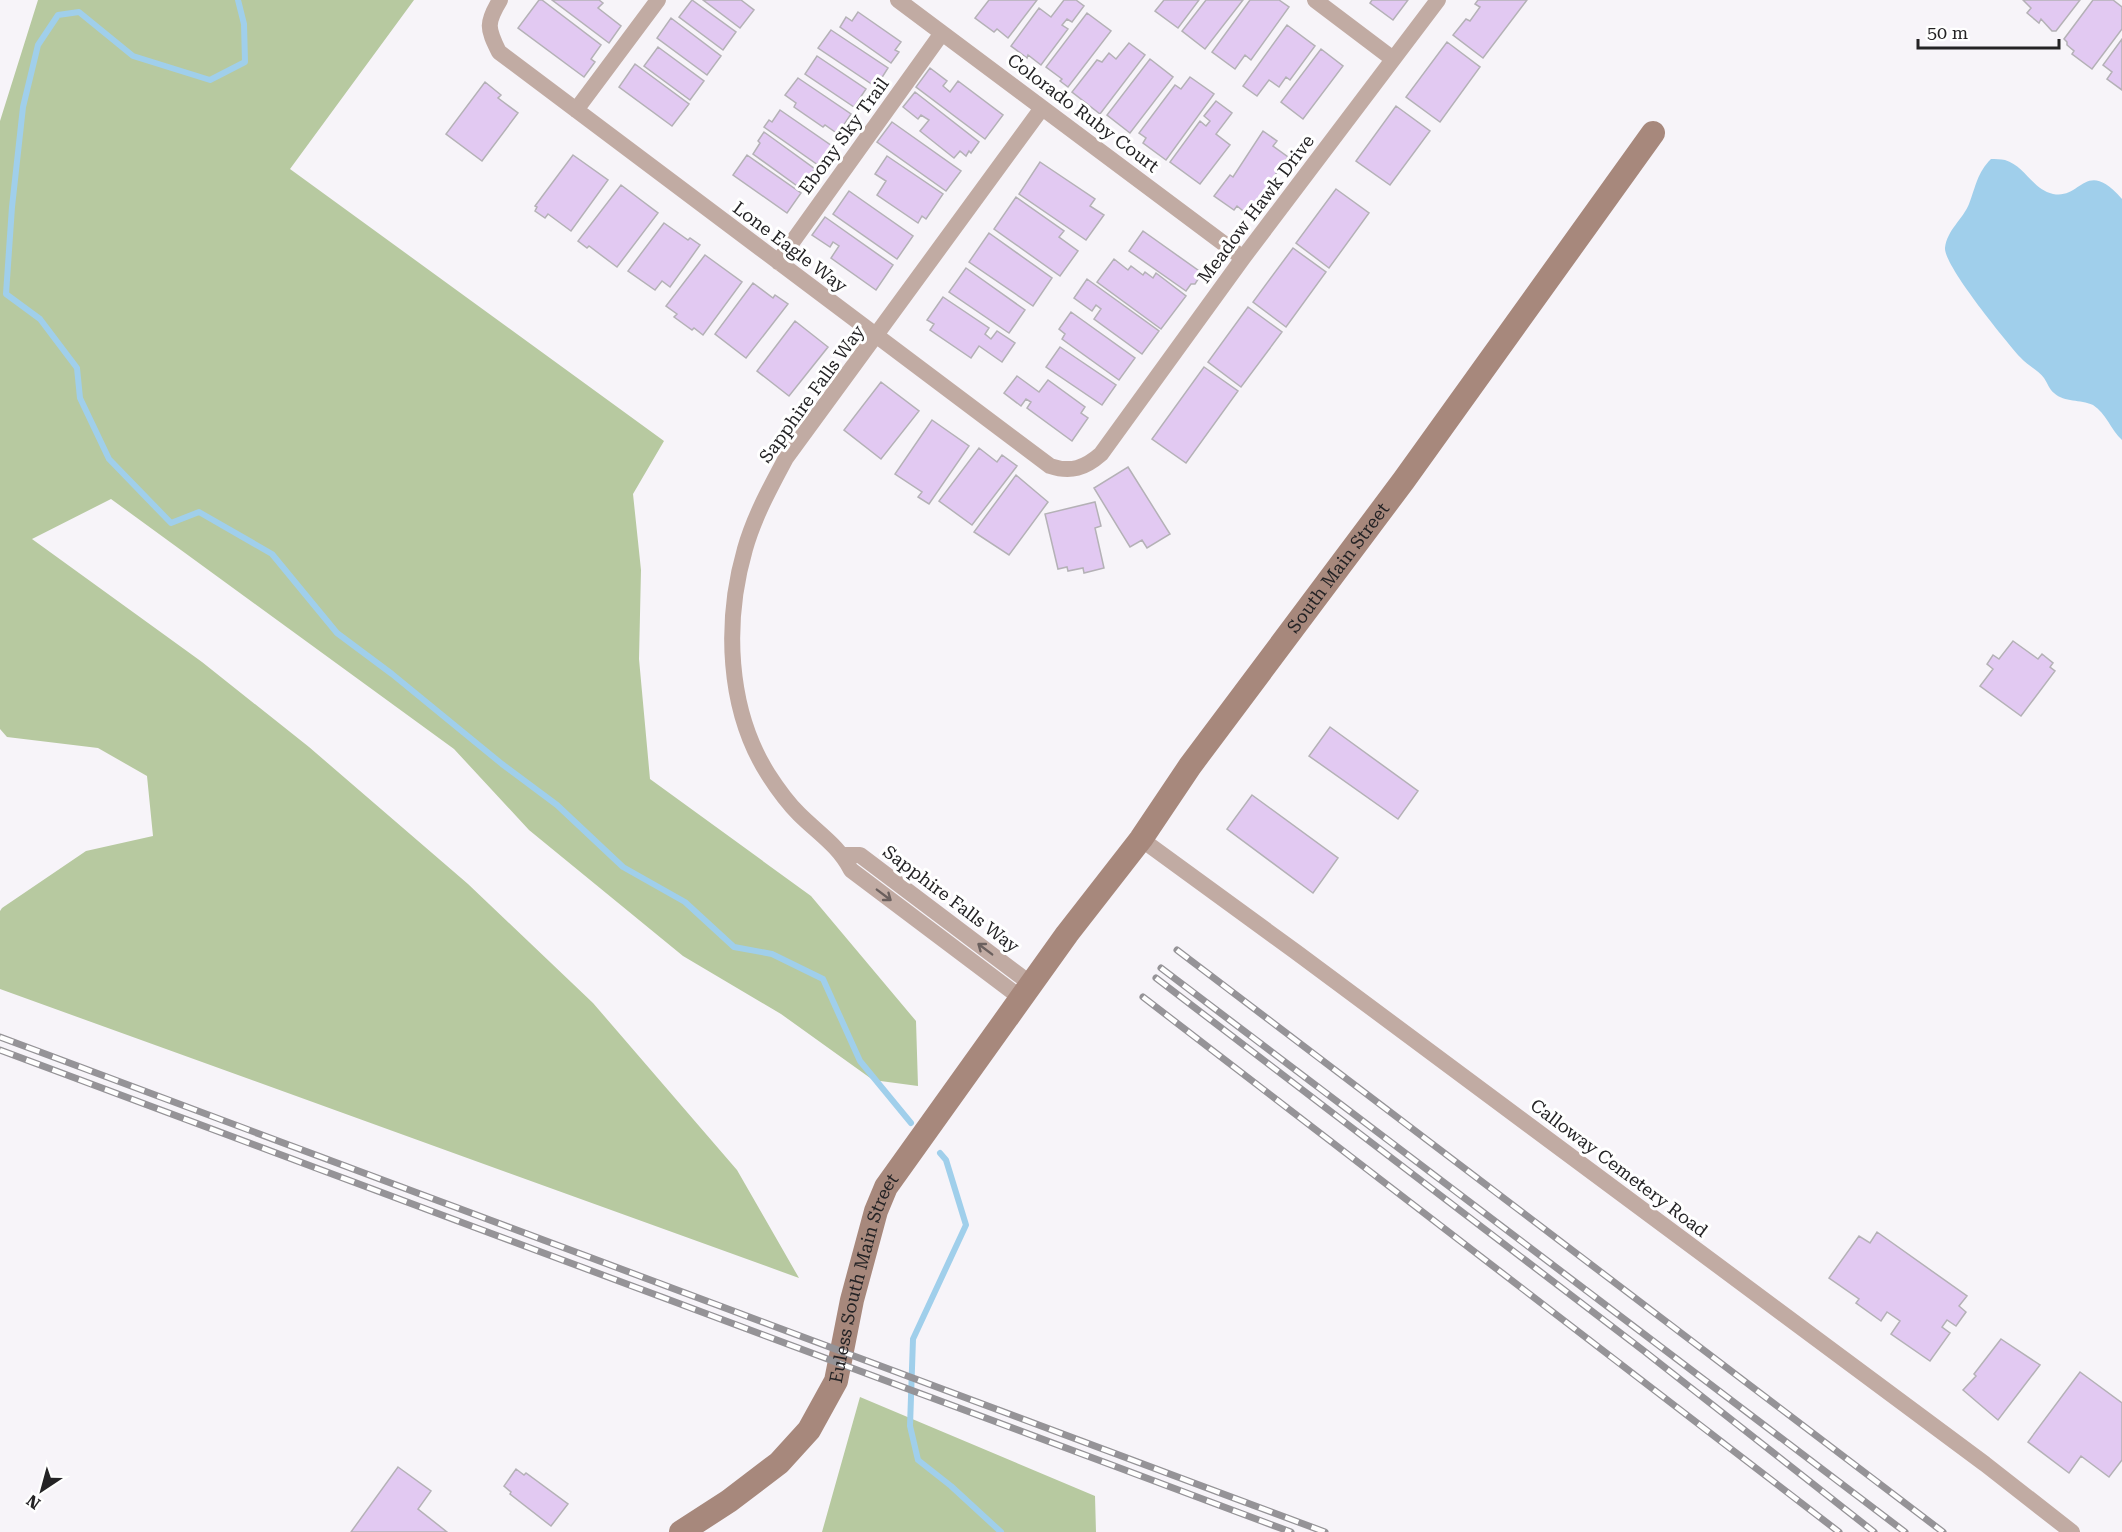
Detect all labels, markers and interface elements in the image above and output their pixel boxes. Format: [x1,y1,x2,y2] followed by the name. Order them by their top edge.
[1918,12,2059,50] scale bar
[1927,22,1968,43] text: 50 m
[1003,49,1163,177] street label: Colorado Ruby Court
[794,73,893,198] street label: Ebony Sky Trail
[1193,130,1318,287] street label: Meadow Hawk Drive
[729,197,852,297] street label: Lone Eagle Way
[755,321,869,467] street label: Sapphire Falls Way
[1282,498,1393,637] street label: South Main Street
[879,841,1024,957] street label: Sapphire Falls Way
[876,889,892,901] one-way arrow
[977,942,993,955] one-way arrow
[1527,1094,1712,1241] street label: Calloway Cemetery Road
[825,1169,903,1385] street label: Euless South Main Street
[12,1460,72,1520] north arrow
[23,1490,44,1513] text: N

